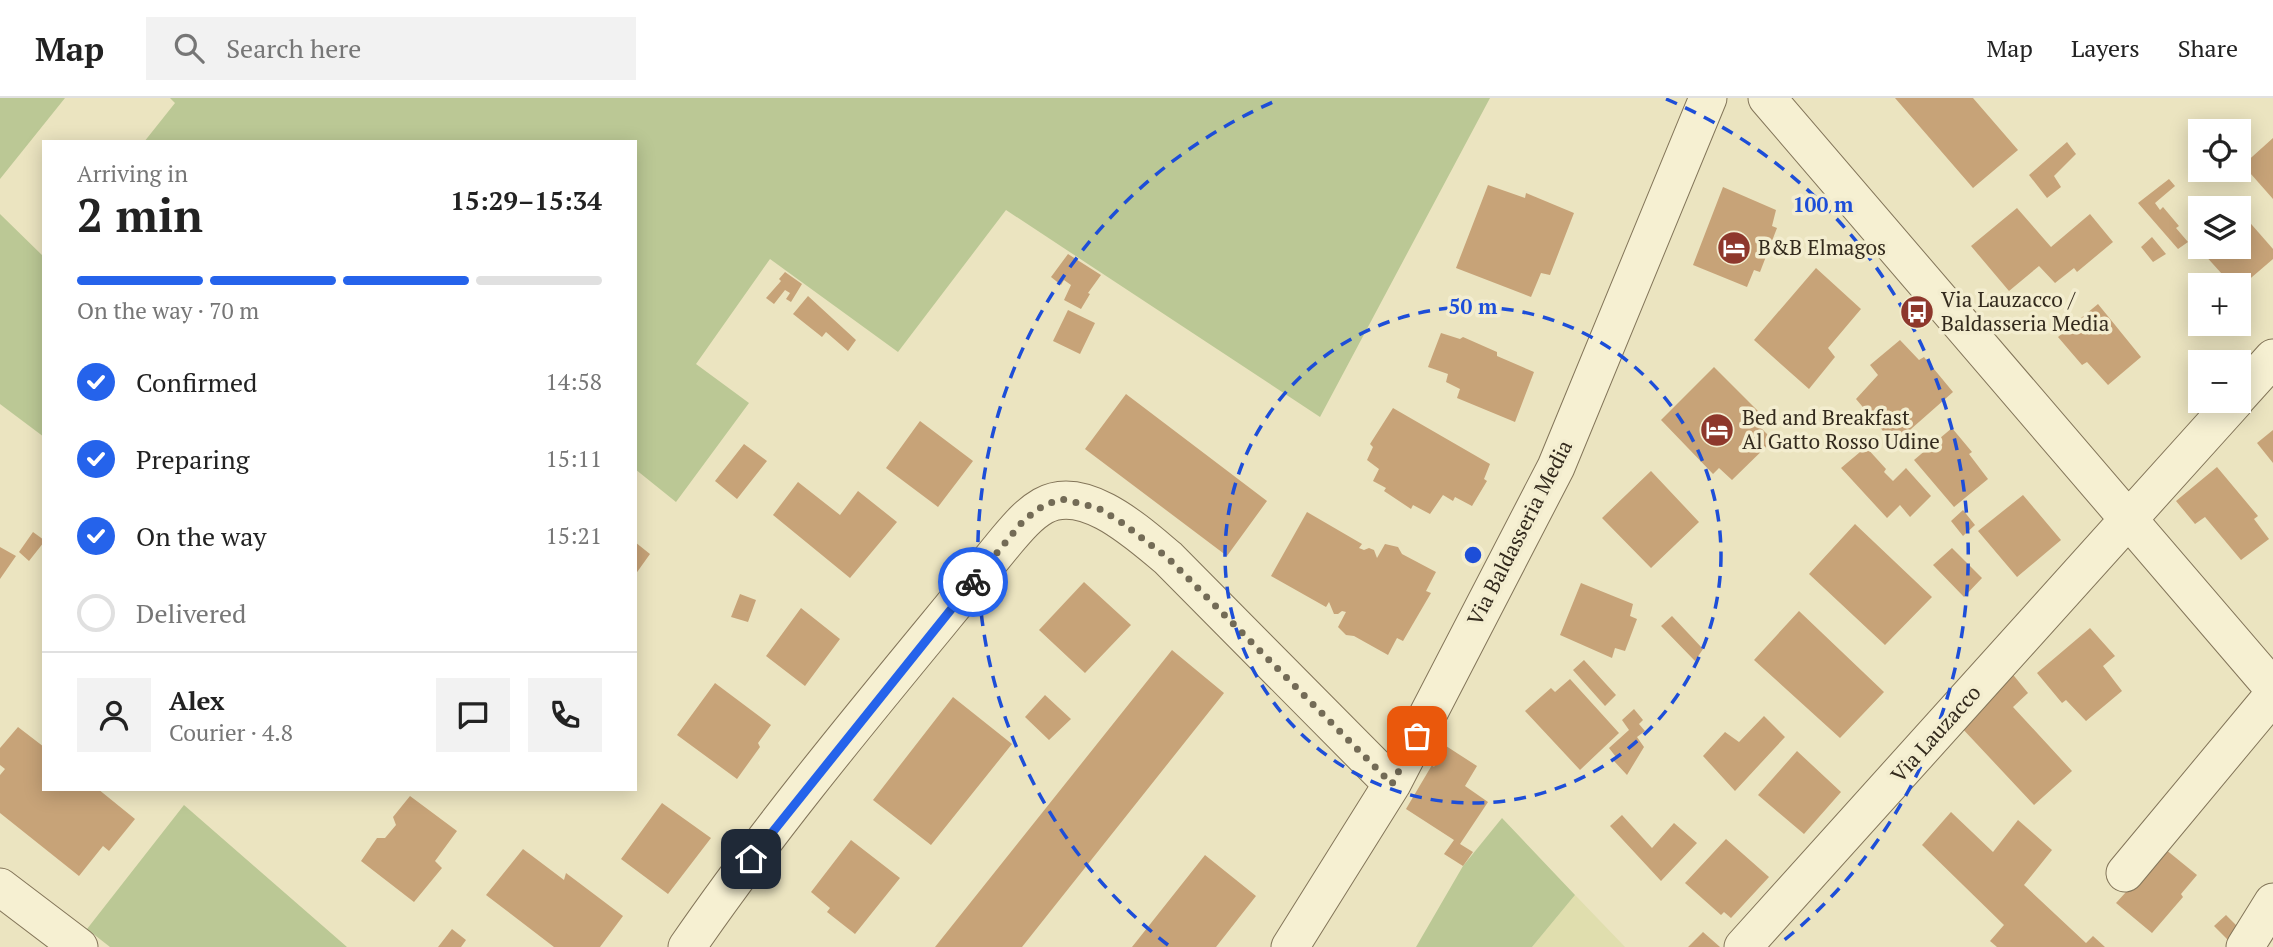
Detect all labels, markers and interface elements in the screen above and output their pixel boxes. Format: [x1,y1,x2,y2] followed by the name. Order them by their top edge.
[146,17,636,80] search box
[35,27,104,70] text: Map
[170,29,208,67] icon: search
[226,31,361,65] text: Search here
[1986,32,2033,64] text: Map
[2071,32,2140,64] text: Layers
[2178,32,2238,64] text: Share
[2188,119,2251,413] map controls
[2188,119,2251,182] button: locate
[77,158,188,189] text: Arriving in
[450,183,602,217] text: 15:29–15:34
[77,184,203,245] text: 2 min
[1793,190,1854,218] text: 100 m
[2188,196,2251,259] button: layers
[1715,229,1753,267] hotel icon: B&B Elmagos
[1758,233,1886,261] place label: B&B Elmagos
[2188,273,2251,336] button: +
[1941,285,2110,337] place label: Via Lauzacco / Baldasseria Media
[1449,292,1498,320] text: 50 m
[1898,293,1936,331] bus stop icon: Via Lauzacco / Baldasseria Media
[77,295,259,326] text: On the way · 70 m
[2188,350,2251,413] button: −
[77,363,115,401] icon: check
[136,365,257,399] text: Confirmed
[545,366,602,397] text: 14:58
[1742,403,1940,455] place label: Bed and Breakfast Al Gatto Rosso Udine
[1698,411,1736,449] hotel icon: Bed and Breakfast Al Gatto Rosso Udine
[1460,435,1578,630] street label: Via Baldasseria Media
[77,440,115,478] icon: check
[136,442,249,476] text: Preparing
[545,443,602,474] text: 15:11
[77,517,115,555] icon: check
[136,519,267,553] text: On the way
[545,520,602,551] text: 15:21
[1461,543,1485,567] centre of rings
[938,547,1008,617] courier
[954,563,992,601] icon: bike
[136,596,246,630] text: Delivered
[77,678,151,752] button: person
[436,678,510,752] button: chat
[528,678,602,752] button: phone
[1884,679,1986,788] street label: Via Lauzacco
[169,683,225,717] text: Alex
[1387,706,1447,766] pin
[169,717,293,748] text: Courier · 4.8
[1398,717,1436,755] icon: bag
[721,829,781,889] pin
[732,840,770,878] icon: home

